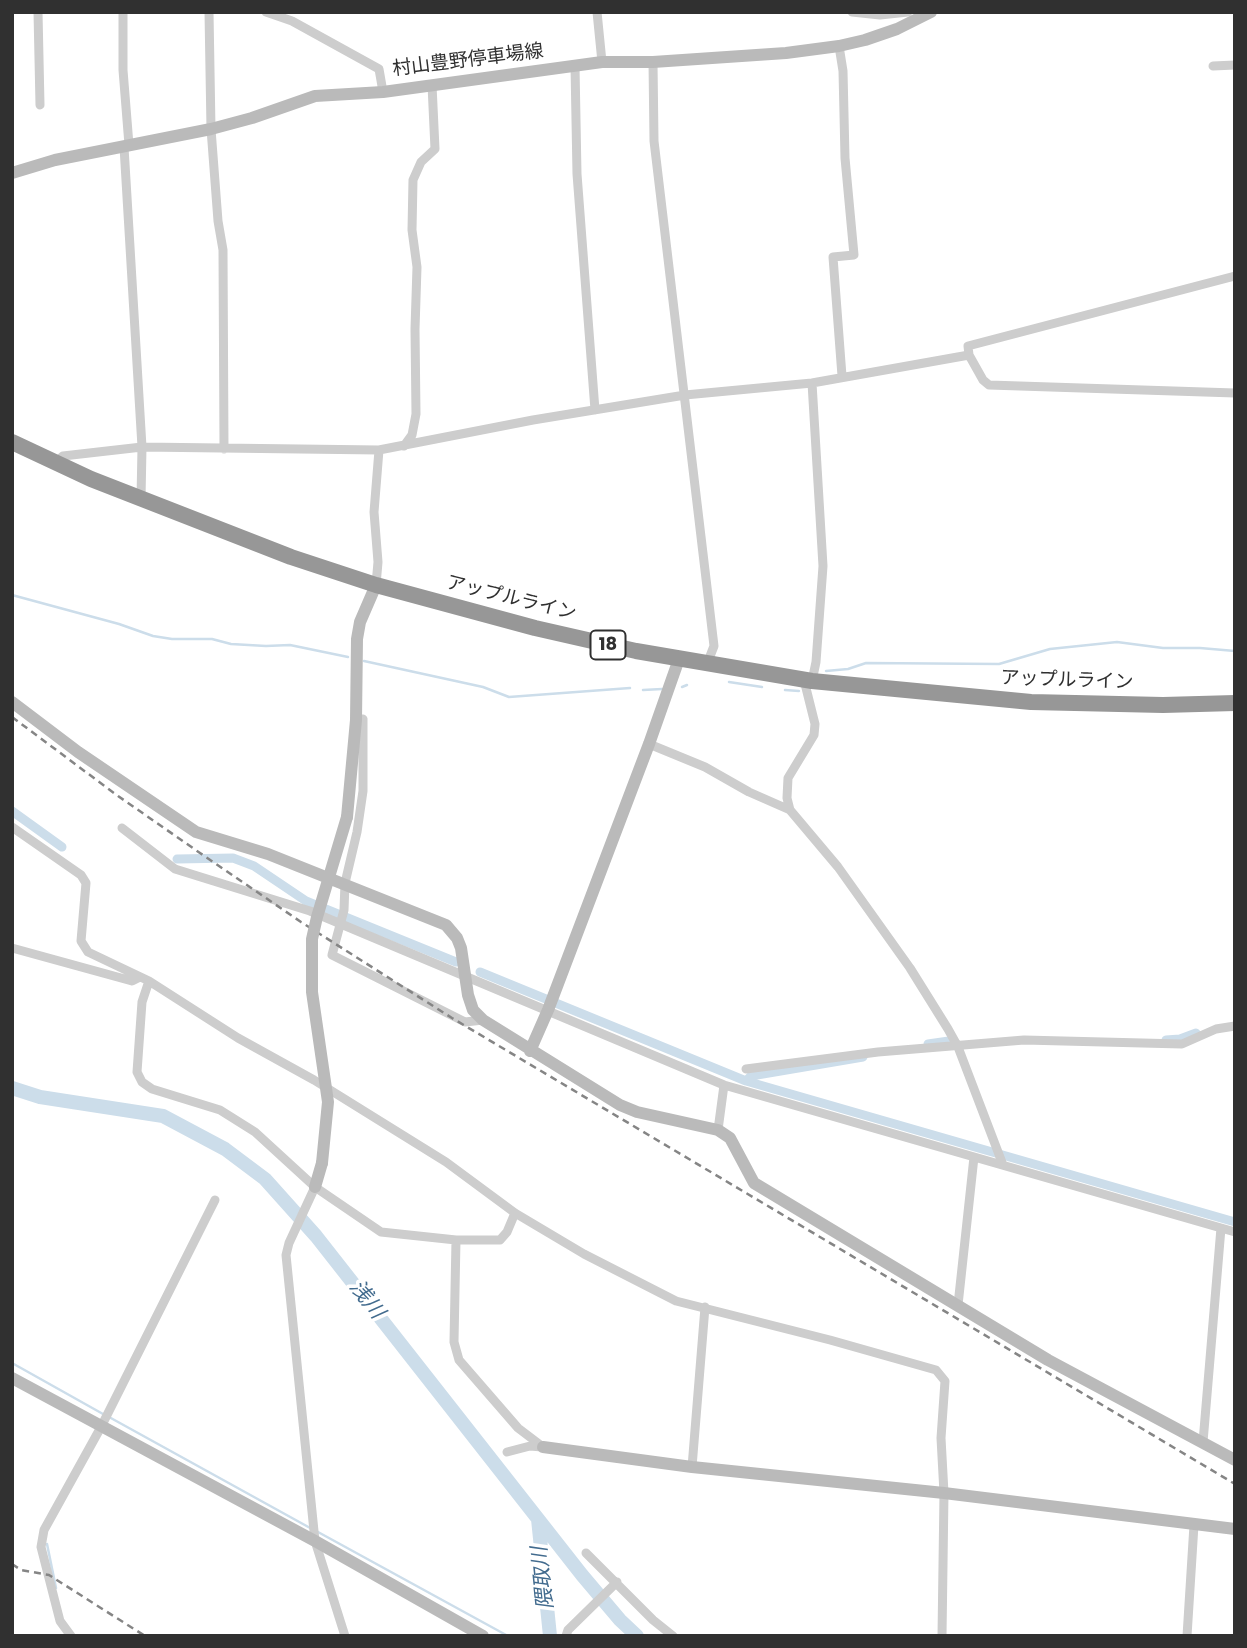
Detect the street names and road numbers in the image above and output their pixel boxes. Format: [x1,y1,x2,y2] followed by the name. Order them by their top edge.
[391,40,545,82] street label: 村山豊野停車場線
[444,572,578,626] street label: アップルライン
[590,630,626,660] road number: 18
[1000,667,1134,695] street label: アップルライン

